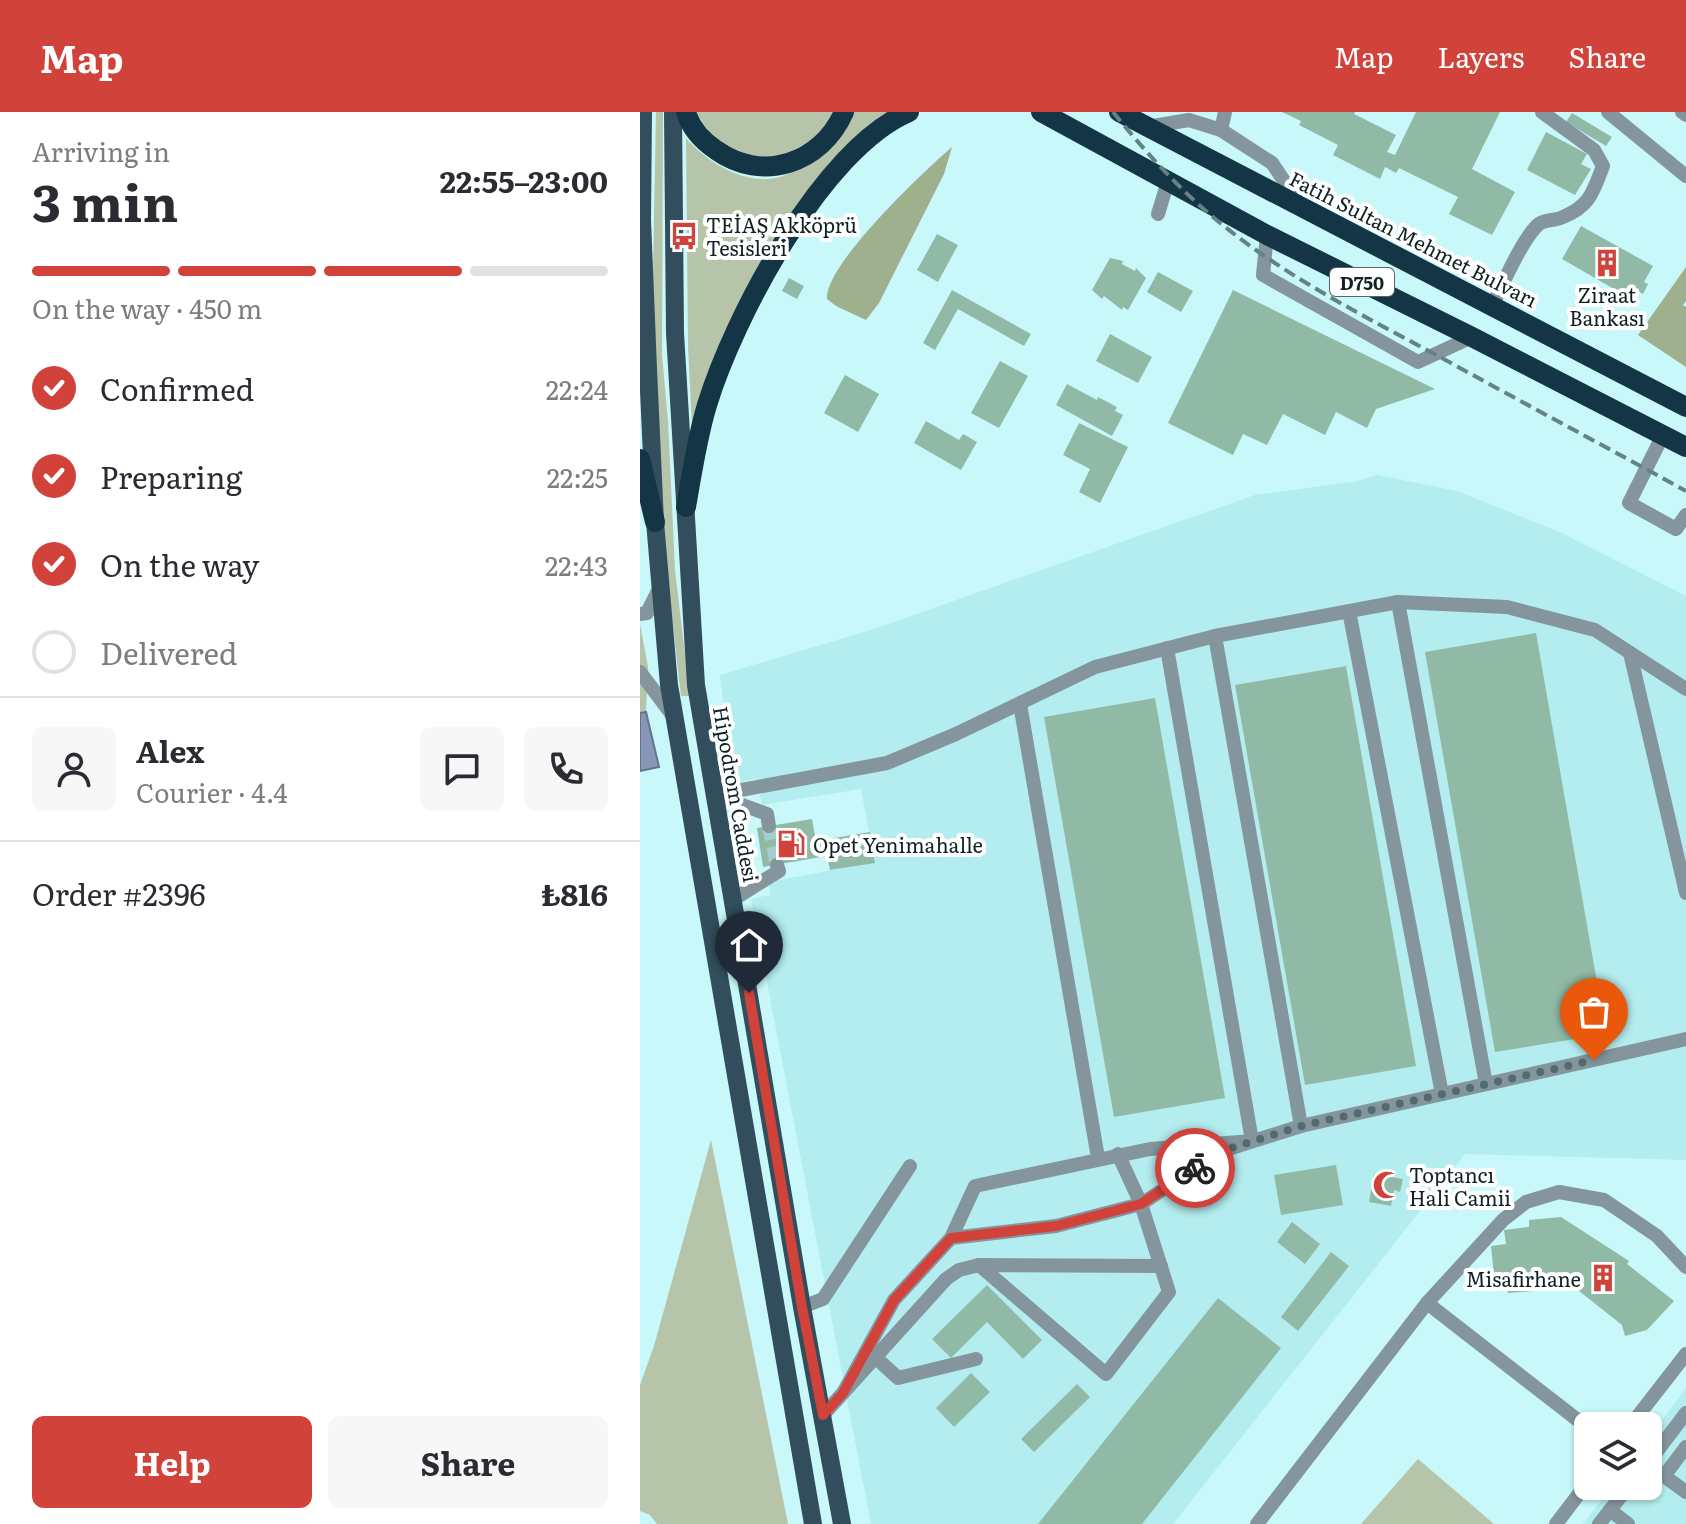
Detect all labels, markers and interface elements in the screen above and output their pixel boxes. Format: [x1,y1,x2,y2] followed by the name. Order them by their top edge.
[40,28,124,85] text: Map
[1334,35,1393,77] text: Map
[1437,35,1524,77] text: Layers
[1568,35,1646,77] text: Share
[32,131,170,170] text: Arriving in
[440,158,608,202] text: 22:55–23:00
[32,161,178,238] text: 3 min
[1285,162,1543,314] street label: Fatih Sultan Mehmet Bulvarı
[706,209,857,262] place label: TEİAŞ Akköprü Tesisleri
[669,221,699,251] bus stop icon: TEİAŞ Akköprü Tesisleri
[1592,248,1622,278] building icon: Ziraat Bankası
[1330,268,1394,296] road number: D750
[1569,279,1645,332] place label: Ziraat Bankası
[32,288,262,327] text: On the way · 450 m
[32,366,76,410] icon: check
[100,366,254,410] text: Confirmed
[546,369,608,408] text: 22:24
[32,454,76,498] icon: check
[100,454,242,498] text: Preparing
[547,457,608,496] text: 22:25
[32,542,76,586] icon: check
[100,542,259,586] text: On the way
[545,545,608,584] text: 22:43
[100,630,237,674] text: Delivered
[707,704,767,885] street label: Hipodrom Caddesi
[32,727,116,811] button: person
[420,727,504,811] button: chat
[524,727,608,811] button: phone
[136,728,204,772] text: Alex
[136,772,288,811] text: Courier · 4.4
[776,829,806,859] fuel station icon: Opet Yenimahalle
[813,829,983,859] place label: Opet Yenimahalle
[32,871,206,915] text: Order #2396
[541,871,608,915] text: ₺816
[715,911,783,993] pin
[727,923,771,967] icon: home
[1560,978,1628,1060] pin
[1572,990,1616,1034] icon: bag
[1155,1128,1235,1208] courier
[1173,1146,1217,1190] icon: bike
[1409,1159,1511,1212] place label: Toptancı Hali Camii
[1372,1170,1402,1200] mosque icon: Toptancı Hali Camii
[1466,1263,1581,1293] place label: Misafirhane
[1588,1263,1618,1293] building icon: Misafirhane
[1574,1412,1662,1500] map controls
[1574,1412,1662,1500] button: layers
[32,1416,312,1508] button: Help
[328,1416,608,1508] button: Share

